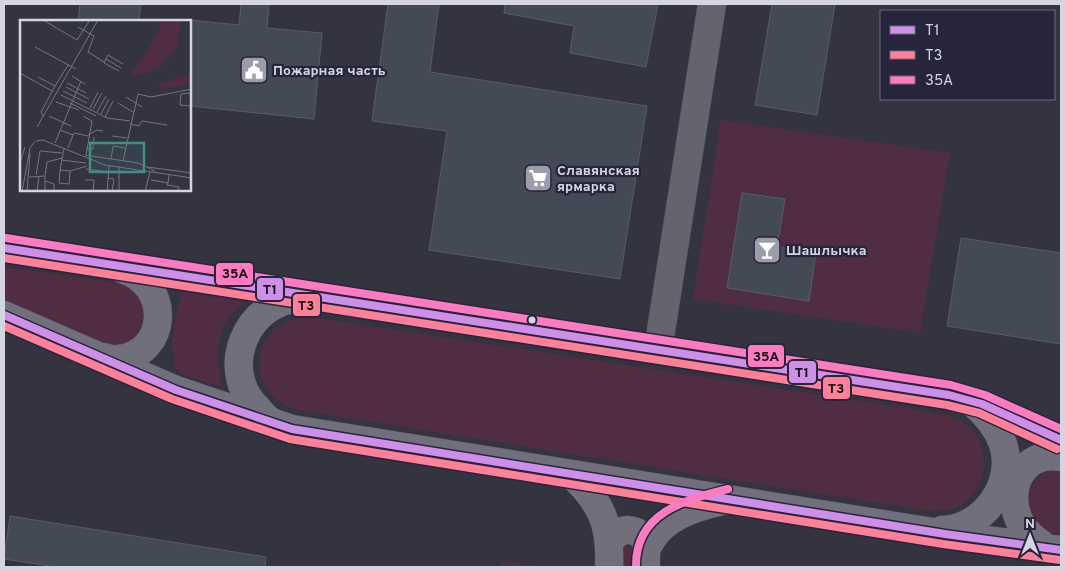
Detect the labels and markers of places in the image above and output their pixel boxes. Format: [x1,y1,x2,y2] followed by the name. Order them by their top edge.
[239,55,269,85] public building icon: Пожарная часть
[273,63,386,80] place label: Пожарная часть
[523,163,553,193] supermarket icon: Славянская ярмарка
[557,163,640,196] place label: Славянская ярмарка
[752,235,782,265] bar icon: Шашлычка
[786,243,867,260] place label: Шашлычка
[527,315,537,325] unlabelled marker

